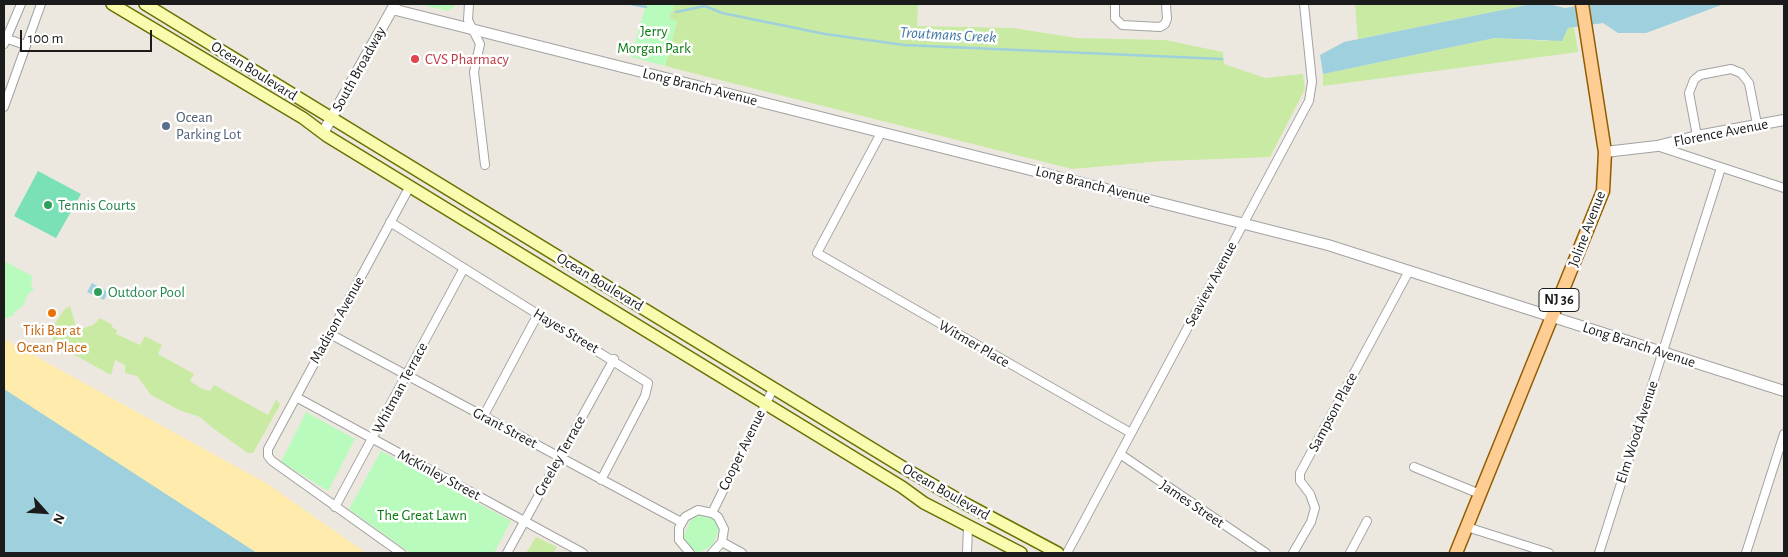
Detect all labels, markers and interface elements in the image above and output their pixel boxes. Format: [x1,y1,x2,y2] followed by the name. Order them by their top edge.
[22,20,155,52] scale bar
[617,22,691,57] park label: Jerry Morgan Park
[328,23,390,115] street label: South Broadway
[899,23,997,47] water label: Troutmans Creek
[28,31,63,46] text: 100 m
[208,37,300,105] street label: Ocean Boulevard
[425,50,509,68] place label: CVS Pharmacy
[409,53,421,65] marker: CVS Pharmacy
[641,64,759,110] street label: Long Branch Avenue
[176,108,241,143] place label: Ocean Parking Lot
[1672,115,1770,151] street label: Florence Avenue
[160,120,172,132] marker: Ocean Parking Lot
[1034,162,1152,208] street label: Long Branch Avenue
[1564,188,1610,270] street label: Joline Avenue
[58,196,136,214] place label: Tennis Courts
[42,199,54,211] marker: Tennis Courts
[1181,238,1241,330] street label: Seaview Avenue
[553,249,647,315] street label: Ocean Boulevard
[306,273,368,367] street label: Madison Avenue
[108,283,185,301] place label: Outdoor Pool
[92,286,104,298] marker: Outdoor Pool
[1539,288,1579,312] road number: NJ 36
[530,304,602,358] street label: Hayes Street
[46,307,58,319] marker: Tiki Bar at Ocean Place
[935,316,1013,372] street label: Witmer Place
[1580,318,1698,372] street label: Long Branch Avenue
[17,321,87,356] place label: Tiki Bar at Ocean Place
[368,339,432,437] street label: Whitman Terrace
[1305,369,1361,455] street label: Sampson Place
[1612,378,1662,486] street label: Elm Wood Avenue
[470,404,540,452] street label: Grant Street
[715,407,769,493] street label: Cooper Avenue
[530,413,590,499] street label: Greeley Terrace
[394,446,484,504] street label: McKinley Street
[899,460,993,524] street label: Ocean Boulevard
[1157,476,1227,532] street label: James Street
[20,487,70,537] north arrow
[377,506,467,524] park label: The Great Lawn
[50,511,67,526] text: N

